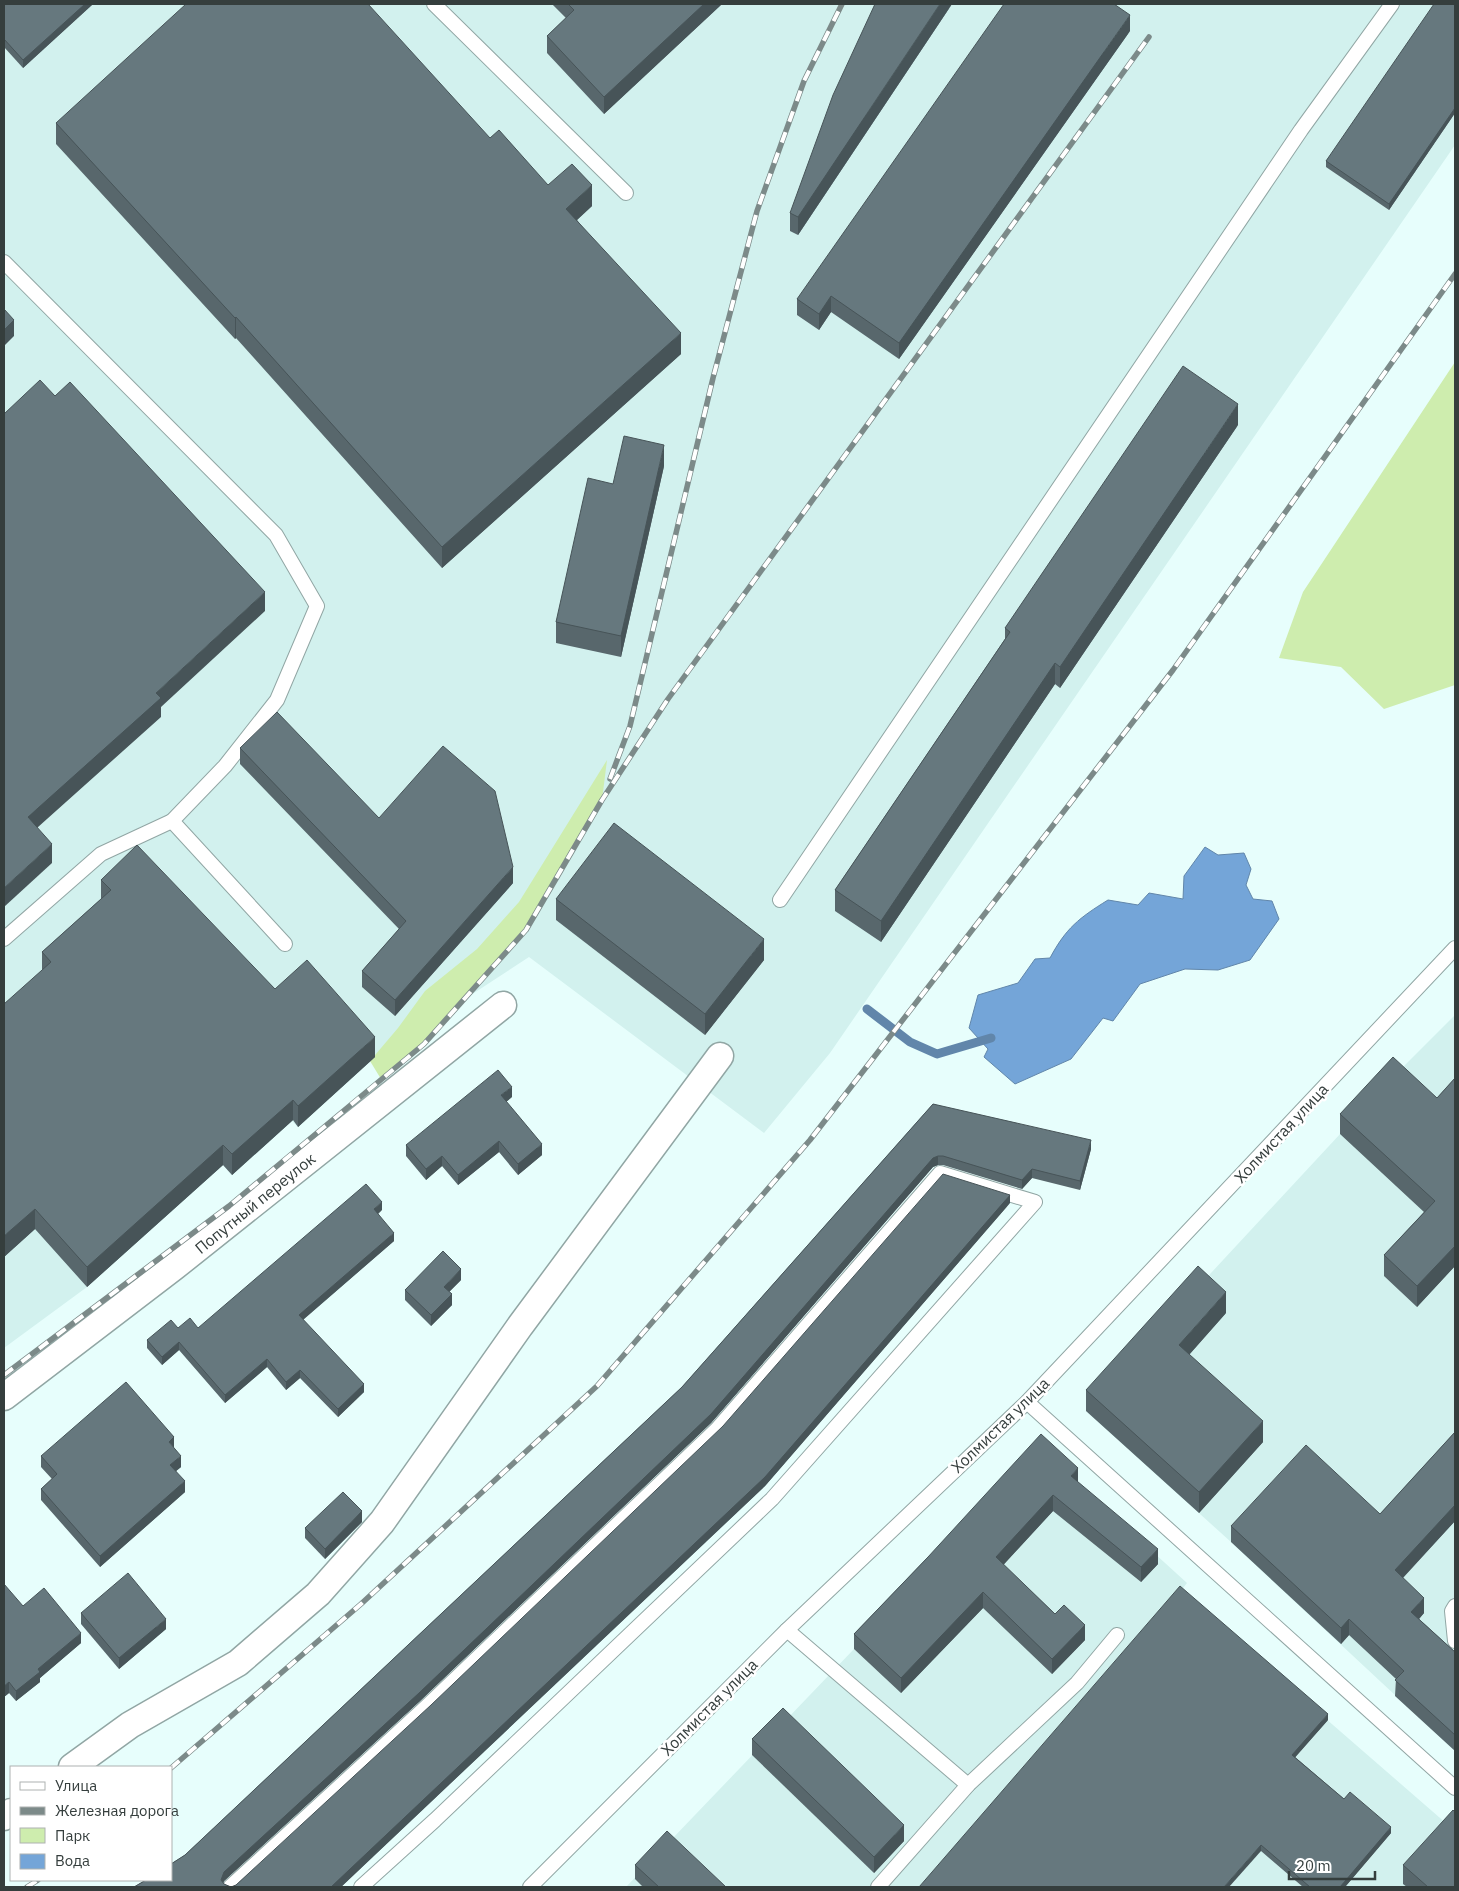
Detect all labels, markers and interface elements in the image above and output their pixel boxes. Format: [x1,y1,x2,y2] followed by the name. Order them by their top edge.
[1230,1079,1333,1187] street label: Холмистая улица
[191,1148,320,1258] street label: Попутный переулок
[947,1373,1054,1477] street label: Холмистая улица
[656,1654,762,1760] street label: Холмистая улица
[10,1766,172,1881] legend
[55,1776,97,1795] text: Улица
[55,1801,179,1820] text: Железная дорога
[55,1826,90,1845] text: Парк
[1289,1848,1375,1880] scale bar
[55,1851,90,1870] text: Вода
[1296,1856,1331,1875] text: 20 m

